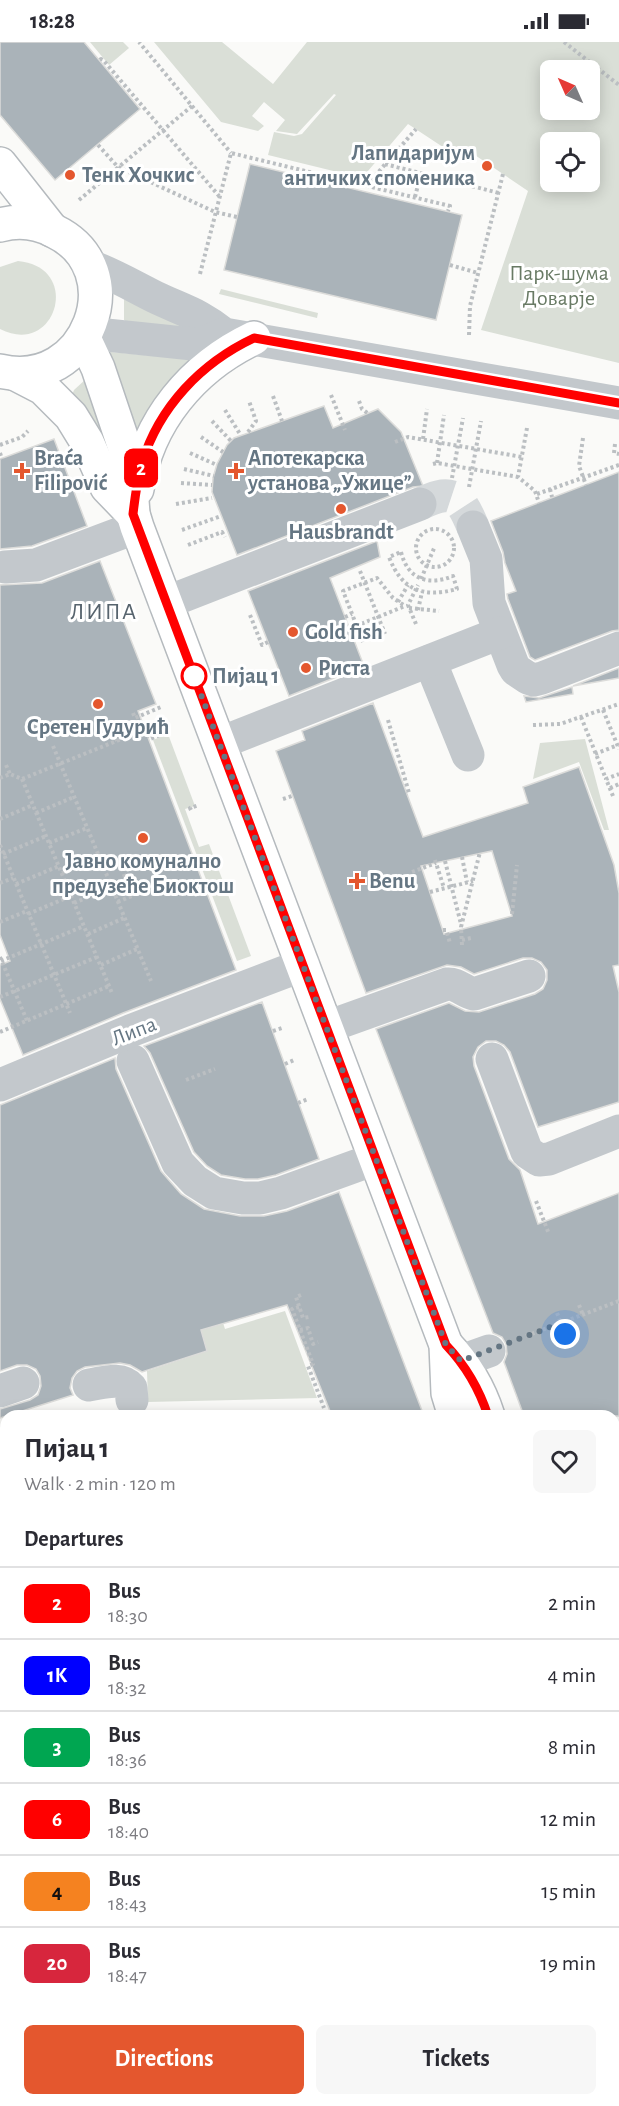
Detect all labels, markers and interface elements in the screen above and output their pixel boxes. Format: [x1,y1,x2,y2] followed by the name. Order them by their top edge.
[30,10,75,32] text: 18:28
[540,60,600,120] north arrow
[540,60,600,192] map controls
[540,132,600,192] button: locate
[284,142,475,189] place label: Лапидаријум античких споменика
[480,159,494,173] marker: Лапидаријум античких споменика
[82,164,195,186] place label: Тенк Хочкис
[63,168,77,182] marker: Тенк Хочкис
[509,262,609,309] park label: Парк-шума Доварје
[34,447,108,494] place label: Braća Filipović
[247,447,412,495] place label: Апотекарска установа „Ужице”
[122,448,160,488] line badge: 2
[136,458,146,479] text: 2
[15,464,29,478] marker: Braća Filipović
[229,464,243,478] marker: Апотекарска установа „Ужице”
[334,502,348,516] marker: Hausbrandt
[288,521,394,543] place label: Hausbrandt
[70,600,138,624] district label: ЛИПА
[305,621,383,643] place label: Gold fish
[286,625,300,639] marker: Gold fish
[318,657,370,679] place label: Риста
[299,661,313,675] marker: Риста
[181,663,207,689] marker: Пијац 1
[212,665,279,688] place label: Пијац 1
[91,697,105,711] marker: Сретен Гудурић
[27,716,169,739] place label: Сретен Гудурић
[136,831,150,845] marker: Јавно комунално предузеће Биоктош
[52,850,234,898] place label: Јавно комунално предузеће Биоктош
[369,870,416,892] place label: Benu
[350,874,364,888] marker: Benu
[109,1013,159,1049] street label: Липа
[550,1319,580,1349] your location
[533,1430,596,1493] button: heart
[24,1435,109,1463] text: Пијац 1
[24,1474,176,1494] text: Walk · 2 min · 120 m
[24,1528,124,1550] text: Departures
[108,1580,141,1602] text: Bus
[548,1592,596,1614] text: 2 min
[52,1593,62,1614] text: 2
[108,1606,148,1626] text: 18:30
[108,1652,141,1674] text: Bus
[548,1664,596,1686] text: 4 min
[47,1665,67,1686] text: 1K
[108,1678,146,1698] text: 18:32
[108,1724,141,1746] text: Bus
[548,1736,596,1758] text: 8 min
[52,1737,62,1758] text: 3
[108,1750,147,1770] text: 18:36
[108,1796,141,1818] text: Bus
[541,1808,596,1830] text: 12 min
[52,1809,62,1830] text: 6
[108,1822,149,1842] text: 18:40
[108,1868,141,1890] text: Bus
[541,1880,596,1902] text: 15 min
[52,1881,62,1902] text: 4
[108,1894,147,1914] text: 18:43
[108,1940,141,1962] text: Bus
[540,1952,596,1974] text: 19 min
[47,1953,67,1974] text: 20
[108,1966,147,1986] text: 18:47
[24,2025,304,2094] button: Directions
[316,2025,596,2094] button: Tickets

